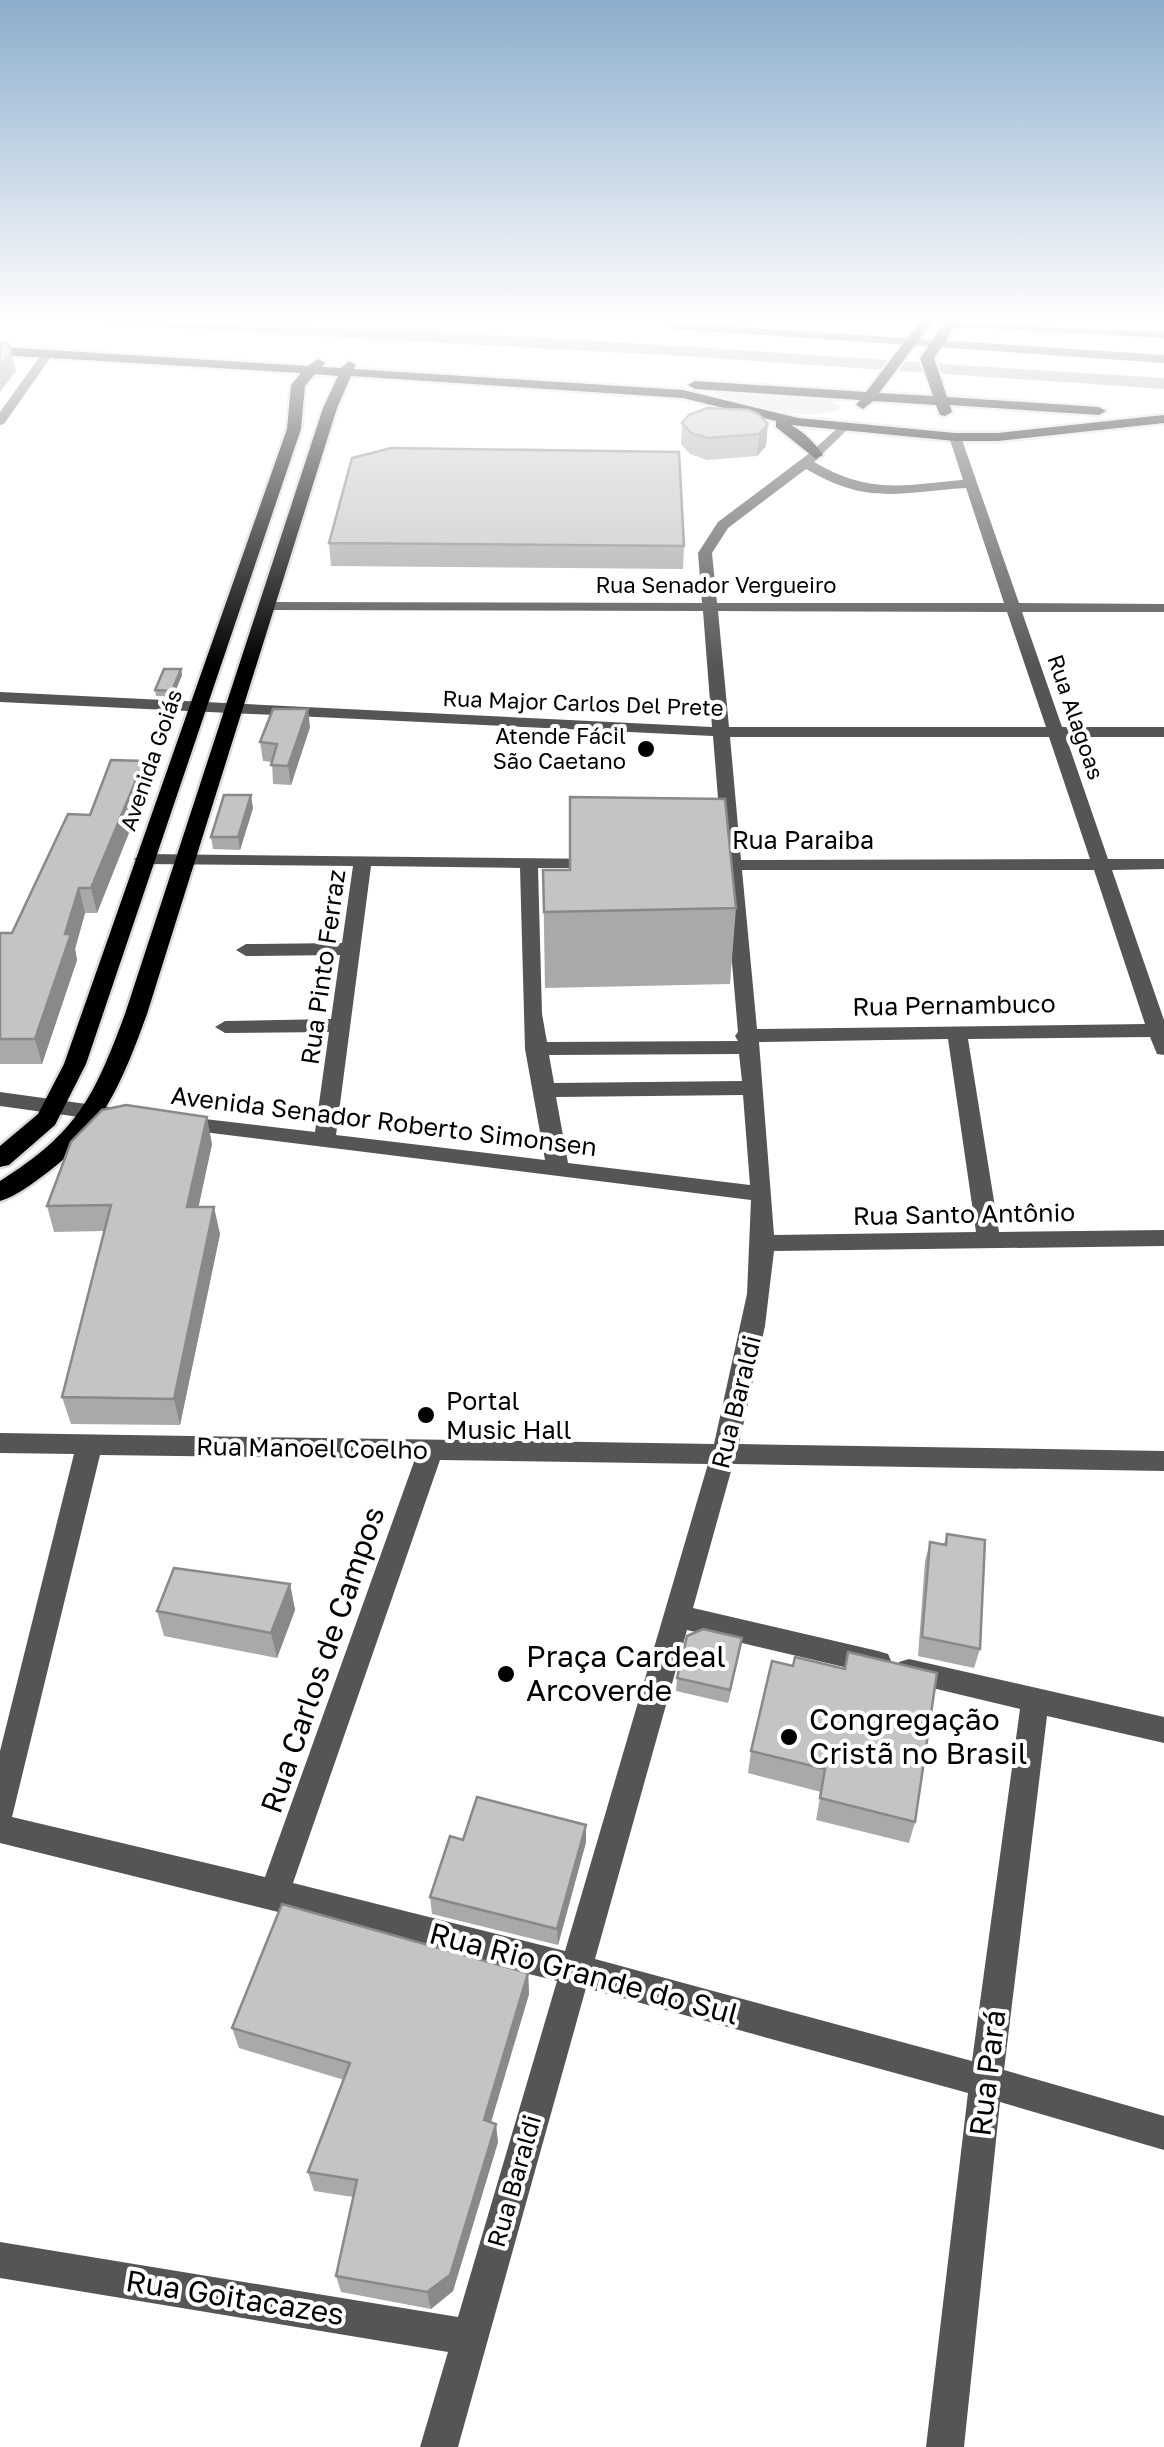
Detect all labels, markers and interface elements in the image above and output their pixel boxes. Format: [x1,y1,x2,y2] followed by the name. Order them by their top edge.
[596,571,836,598] street label: Rua Senador Vergueiro
[1042,651,1110,783] street label: Rua Alagoas
[442,684,724,721] street label: Rua Major Carlos Del Prete
[114,686,187,834] street label: Avenida Goiás
[493,722,626,774] place label: Atende Fácil São Caetano
[635,738,657,760] marker: Atende Fácil São Caetano
[732,824,874,855] street label: Rua Paraiba
[293,867,352,1066] street label: Rua Pinto Ferraz
[852,987,1056,1022] street label: Rua Pernambuco
[169,1079,599,1162] street label: Avenida Senador Roberto Simonsen
[853,1196,1075,1231] street label: Rua Santo Antônio
[704,1332,767,1472] street label: Rua Baraldi
[446,1385,572,1445] place label: Portal Music Hall
[415,1404,437,1426] marker: Portal Music Hall
[196,1430,428,1465] street label: Rua Manoel Coelho
[253,1502,391,1818] street label: Rua Carlos de Campos
[526,1638,726,1708] place label: Praça Cardeal Arcoverde
[495,1663,517,1685] marker: Praça Cardeal Arcoverde
[809,1701,1027,1771] place label: Congregação Cristã no Brasil
[778,1726,800,1748] marker: Congregação Cristã no Brasil
[426,1914,743,2032] street label: Rua Rio Grande do Sul
[961,2008,1013,2138] street label: Rua Pará
[480,2111,547,2251] street label: Rua Baraldi
[123,2262,347,2332] street label: Rua Goitacazes

